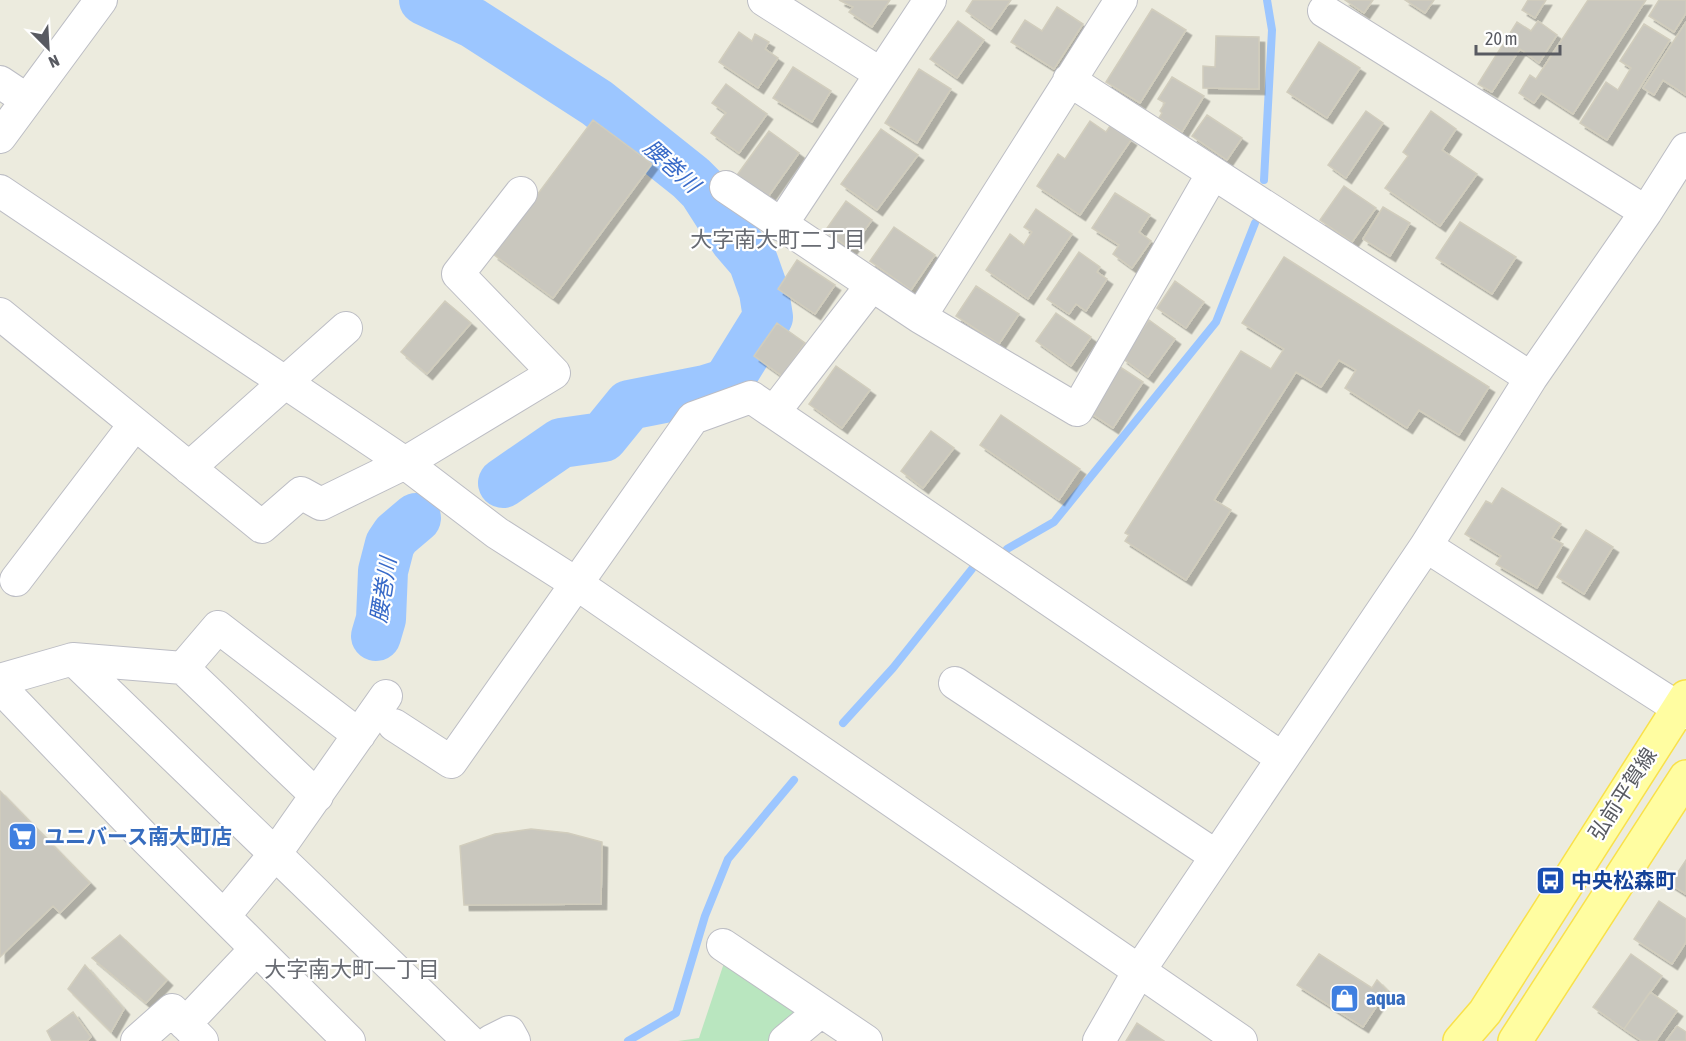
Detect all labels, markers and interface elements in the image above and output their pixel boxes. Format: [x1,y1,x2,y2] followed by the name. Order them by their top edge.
[18,18,78,78] north arrow
[1476,18,1560,56] scale bar
[1485,28,1517,49] text: 20 m
[46,52,62,72] text: N
[639,134,707,199] water label: 腰巻川
[690,226,866,252] district label: 大字南大町二丁目
[365,553,401,625] water label: 腰巻川
[1584,743,1661,844] street label: 弘前平賀線
[7,821,39,853] supermarket icon: ユニバース南大町店
[44,824,232,848] place label: ユニバース南大町店
[1534,865,1566,897] bus stop icon: 中央松森町
[1571,868,1676,892] place label: 中央松森町
[264,956,440,982] district label: 大字南大町一丁目
[1329,982,1361,1014] shop icon: aqua
[1366,985,1406,1009] place label: aqua

